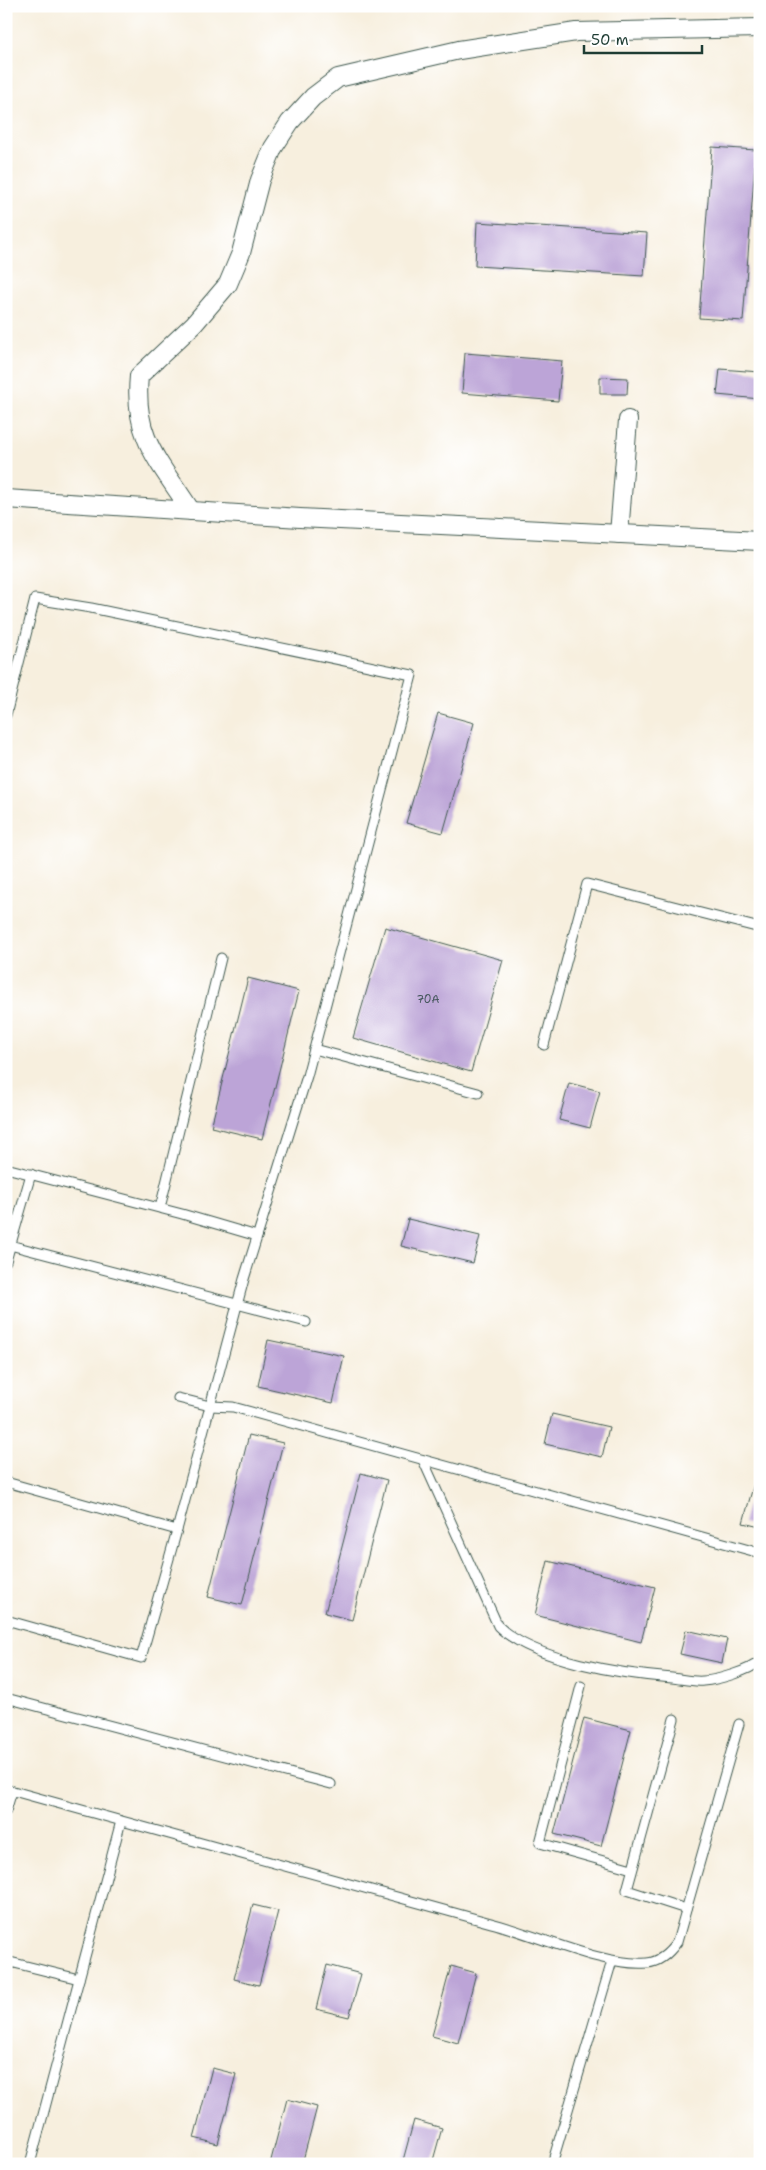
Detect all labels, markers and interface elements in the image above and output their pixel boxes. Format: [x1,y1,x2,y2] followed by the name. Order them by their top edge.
[584,22,701,54] scale bar
[591,30,629,50] text: 50 m
[416,992,440,1007] house number: 70А

